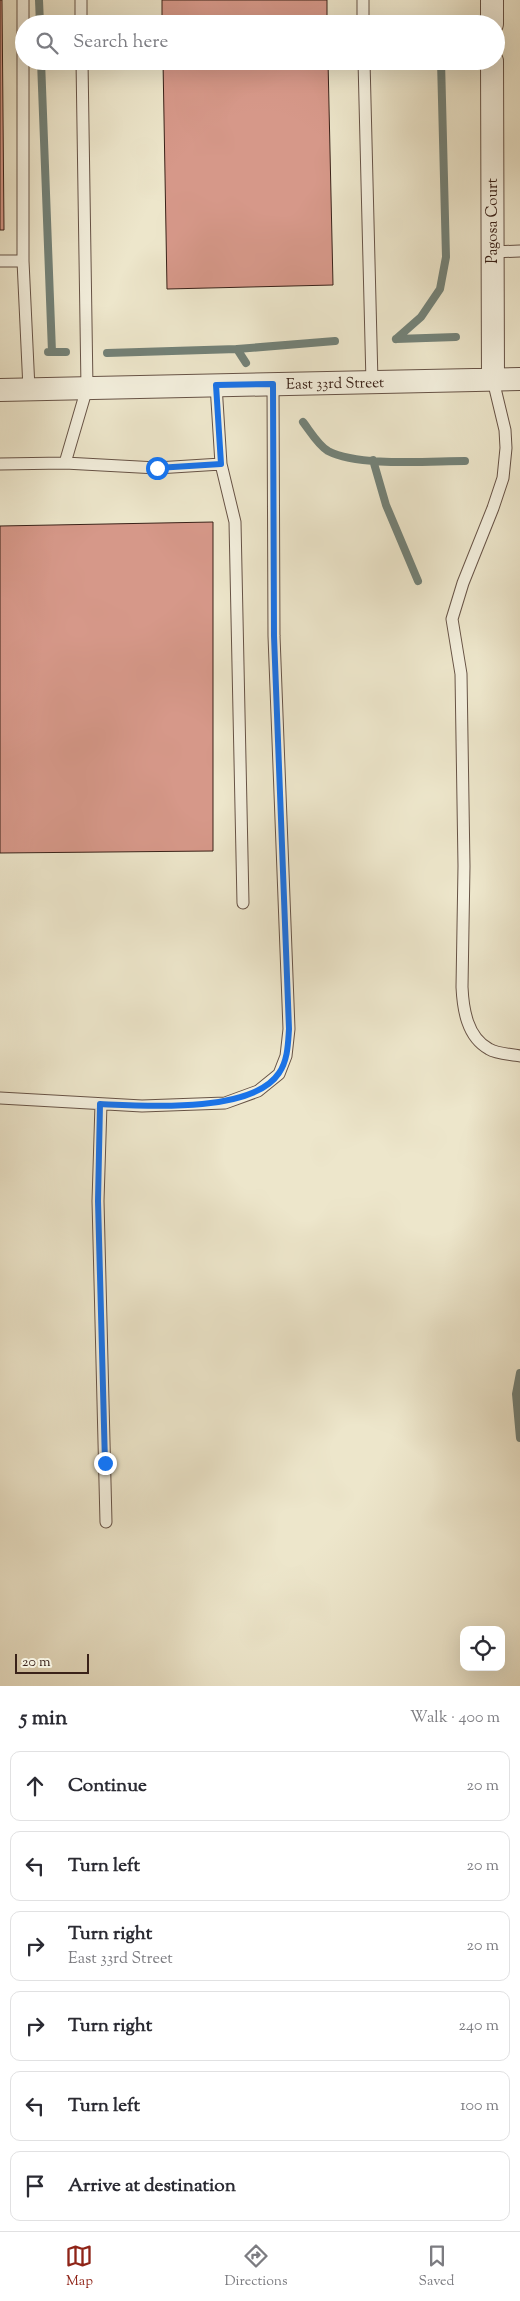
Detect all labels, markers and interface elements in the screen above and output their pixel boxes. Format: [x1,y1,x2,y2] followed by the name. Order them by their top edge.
[15,15,505,70] search box
[33,29,61,57] icon: search
[73,29,168,56] text: Search here
[483,178,504,264] street label: Pagosa Court
[286,373,384,396] street label: East 33rd Street
[146,457,169,480] route start
[94,1452,117,1475] route end
[460,1626,505,1671] map controls
[460,1626,505,1671] button: locate
[15,1651,89,1674] scale bar
[22,1653,51,1673] text: 20 m
[20,1704,67,1734] text: 5 min
[410,1707,500,1730] text: Walk · 400 m
[21,1772,49,1800] icon: ahead
[68,1773,147,1800] text: Continue
[466,1775,499,1798] text: 20 m
[21,1852,49,1880] icon: left
[68,1853,140,1880] text: Turn left
[466,1855,499,1878] text: 20 m
[68,1921,152,1948] text: Turn right
[21,1932,49,1960] icon: right
[466,1935,499,1958] text: 20 m
[68,1948,173,1971] text: East 33rd Street
[21,2012,49,2040] icon: right
[68,2013,152,2040] text: Turn right
[458,2015,499,2038] text: 240 m
[21,2092,49,2120] icon: left
[68,2093,140,2120] text: Turn left
[460,2095,499,2118] text: 100 m
[21,2172,49,2200] icon: arrive
[68,2173,236,2200] text: Arrive at destination
[65,2242,93,2292] tab: Map
[224,2242,288,2292] tab: Directions
[419,2242,454,2292] tab: Saved

